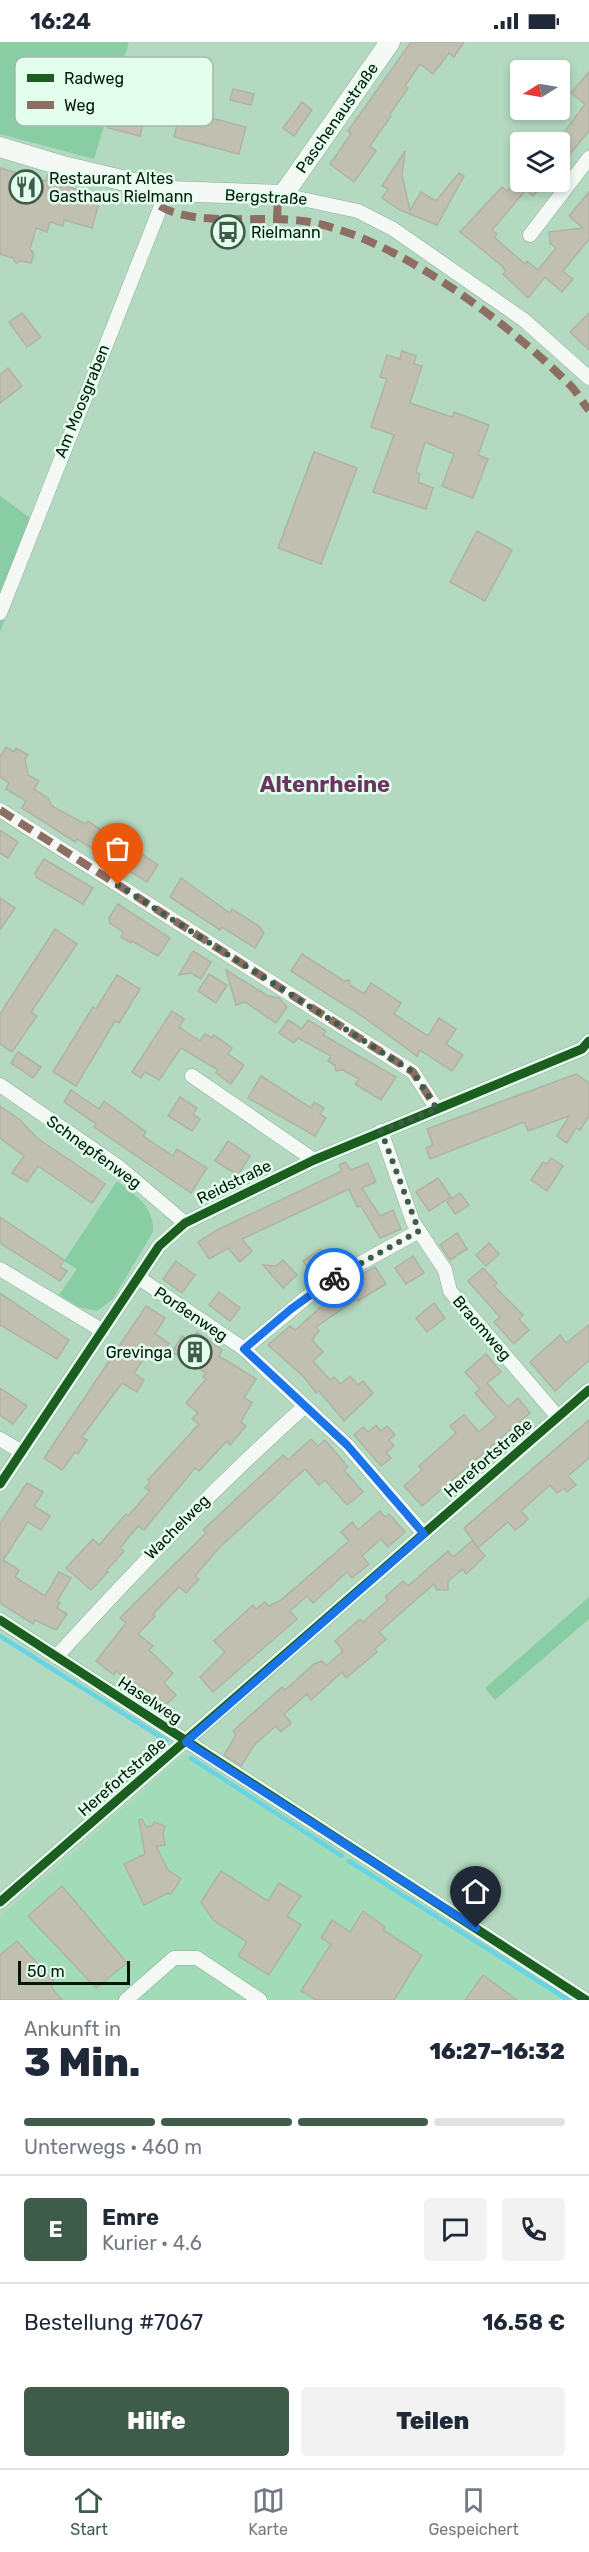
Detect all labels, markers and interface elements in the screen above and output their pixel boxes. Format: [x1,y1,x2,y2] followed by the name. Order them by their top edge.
[30,8,91,35] text: 16:24
[15,57,213,126] legend
[292,59,382,177] street label: Paschenaustraße
[510,60,570,120] north arrow
[510,60,570,192] map controls
[64,69,124,88] text: Radweg
[64,96,95,115] text: Weg
[510,132,570,192] button: layers
[8,169,44,205] restaurant icon: Restaurant Altes Gasthaus Rielmann
[49,169,193,206] place label: Restaurant Altes Gasthaus Rielmann
[224,185,308,209] street label: Bergstraße
[210,214,246,250] bus stop icon: Rielmann
[251,223,321,242] place label: Rielmann
[51,342,113,460] street label: Am Moosgraben
[260,771,390,798] district label: Altenrheine
[92,823,143,885] pin
[101,832,134,865] icon: bag
[43,1111,145,1193] street label: Schnepfenweg
[194,1156,274,1208] street label: Reidstraße
[304,1248,364,1308] courier
[318,1262,351,1295] icon: bike
[151,1282,231,1346] street label: Porßenweg
[449,1292,515,1364] street label: Braomweg
[177,1334,213,1370] building icon: Grevinga
[106,1343,172,1362] place label: Grevinga
[440,1415,536,1501] street label: Herefortstraße
[141,1491,213,1563] street label: Wachelweg
[114,1672,186,1728] street label: Haselweg
[74,1734,170,1820] street label: Herefortstraße
[450,1866,501,1928] pin
[459,1875,492,1908] icon: home
[18,1958,130,1986] scale bar
[27,1962,65,1981] text: 50 m
[24,2017,121,2041] text: Ankunft in
[429,2038,565,2065] text: 16:27–16:32
[24,2040,140,2086] text: 3 Min.
[24,2135,202,2159] text: Unterwegs · 460 m
[424,2198,487,2261] button: chat
[502,2198,565,2261] button: phone
[102,2204,159,2231] text: Emre
[48,2216,63,2243] text: E
[102,2231,202,2255] text: Kurier · 4.6
[24,2309,203,2336] text: Bestellung #7067
[482,2309,565,2336] text: 16.58 €
[24,2387,289,2456] button: Hilfe
[301,2387,565,2456] button: Teilen
[70,2484,108,2539] tab: Start
[248,2484,288,2539] tab: Karte
[428,2484,519,2539] tab: Gespeichert

